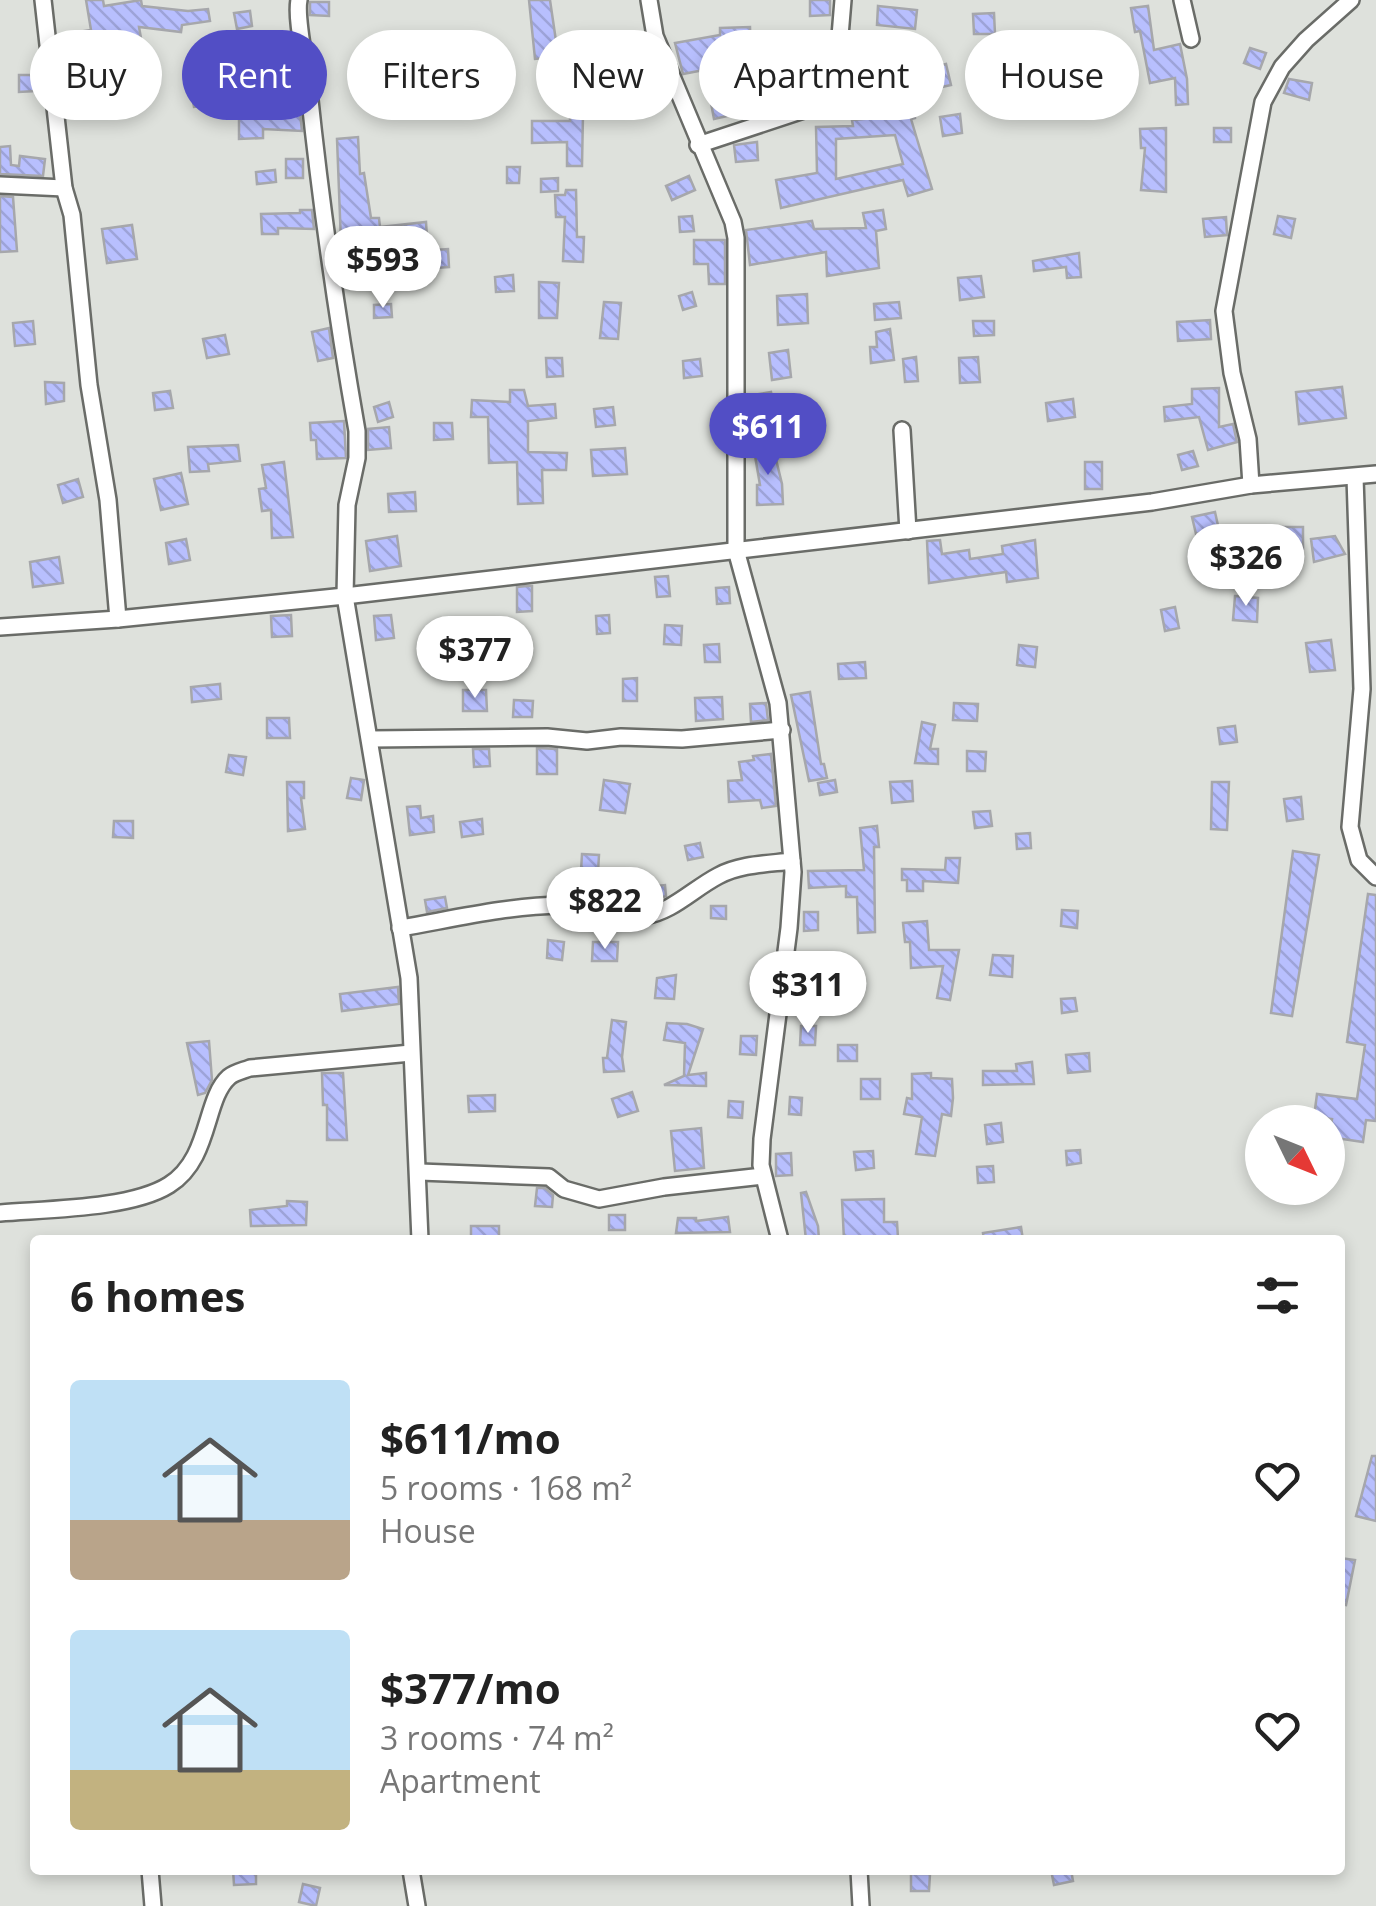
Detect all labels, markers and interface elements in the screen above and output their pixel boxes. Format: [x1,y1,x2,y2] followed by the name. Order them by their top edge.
[30,30,162,120] chip: Buy
[182,30,327,120] chip: Rent
[347,30,516,120] chip: Filters
[536,30,679,120] chip: New
[699,30,945,120] chip: Apartment
[965,30,1139,120] chip: House
[324,226,442,311] pin: $593
[346,237,420,280] text: $593
[709,393,827,478] pin: $611
[731,404,805,447] text: $611
[1187,524,1305,609] pin: $326
[1209,535,1283,578] text: $326
[416,616,534,701] pin: $377
[438,627,512,670] text: $377
[546,867,664,952] pin: $822
[568,878,642,921] text: $822
[749,951,867,1036] pin: $311
[771,962,845,1005] text: $311
[1245,1105,1345,1205] north arrow
[1245,1105,1345,1205] map controls
[70,1267,245,1324] text: 6 homes
[1250,1268,1305,1323] icon: filters
[380,1409,561,1466] text: $611/mo
[150,1420,270,1540] icon: home
[1250,1453,1305,1508] icon: heart
[380,1466,632,1509] text: 5 rooms · 168 m²
[380,1509,476,1552] text: House
[380,1659,561,1716] text: $377/mo
[150,1670,270,1790] icon: home
[1250,1703,1305,1758] icon: heart
[380,1716,614,1759] text: 3 rooms · 74 m²
[380,1759,541,1802] text: Apartment

